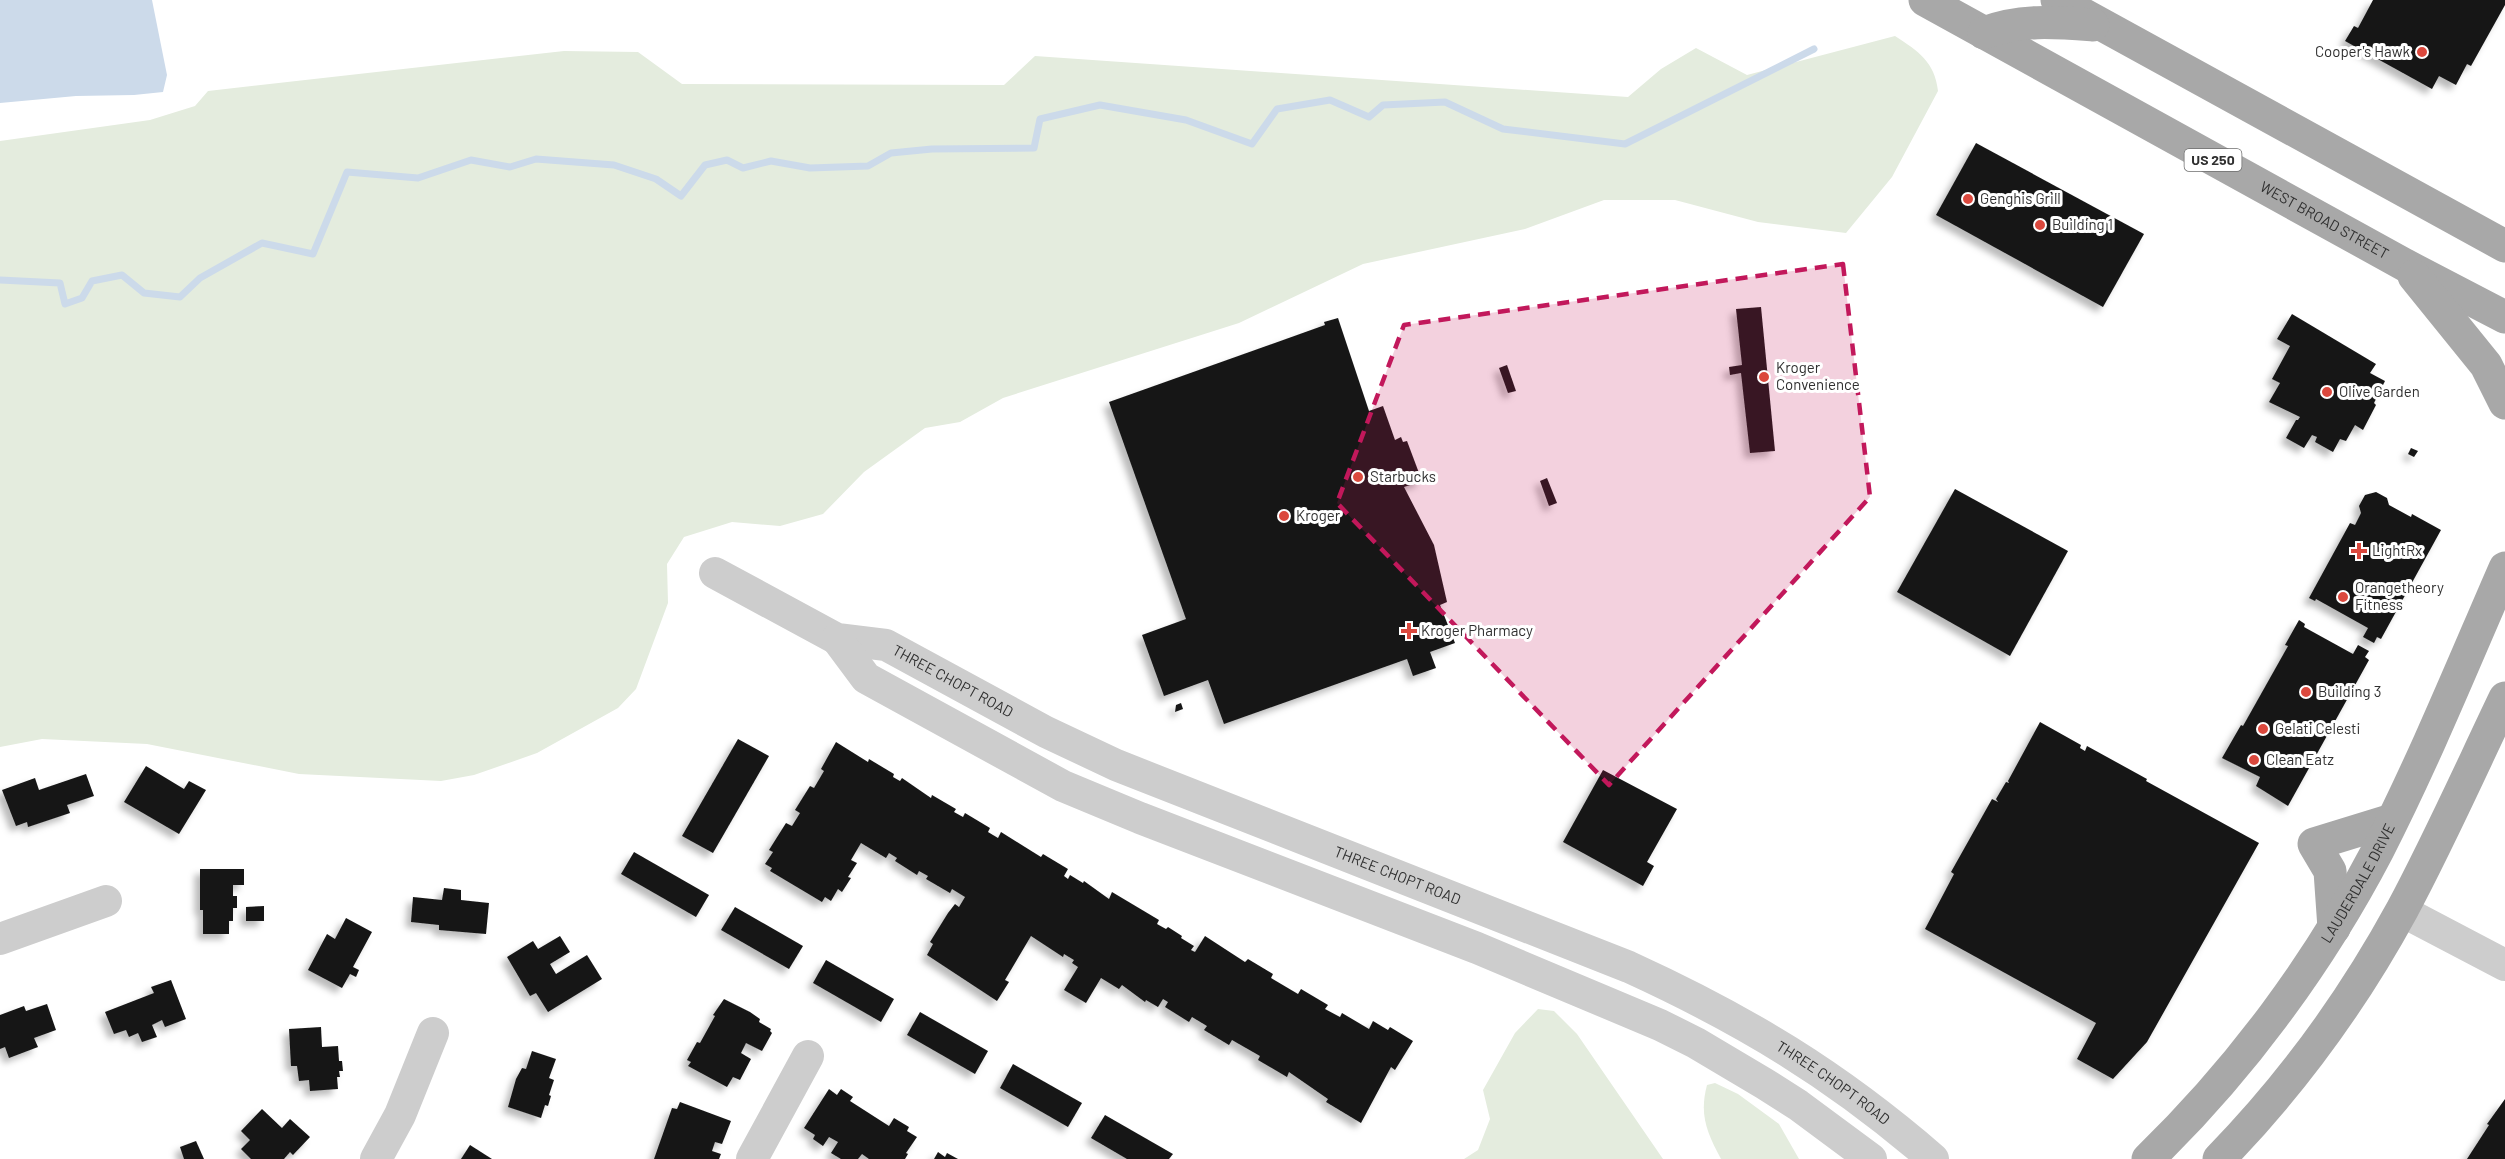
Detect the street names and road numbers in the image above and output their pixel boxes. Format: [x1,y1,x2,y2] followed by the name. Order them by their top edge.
[2184,149,2242,171] road number: US 250
[2257,177,2392,262] street label: WEST BROAD STREET
[890,640,1016,720] street label: THREE CHOPT ROAD
[2316,820,2398,946] street label: LAUDERDALE DRIVE
[1332,842,1464,908] street label: THREE CHOPT ROAD
[1773,1036,1894,1128] street label: THREE CHOPT ROAD

